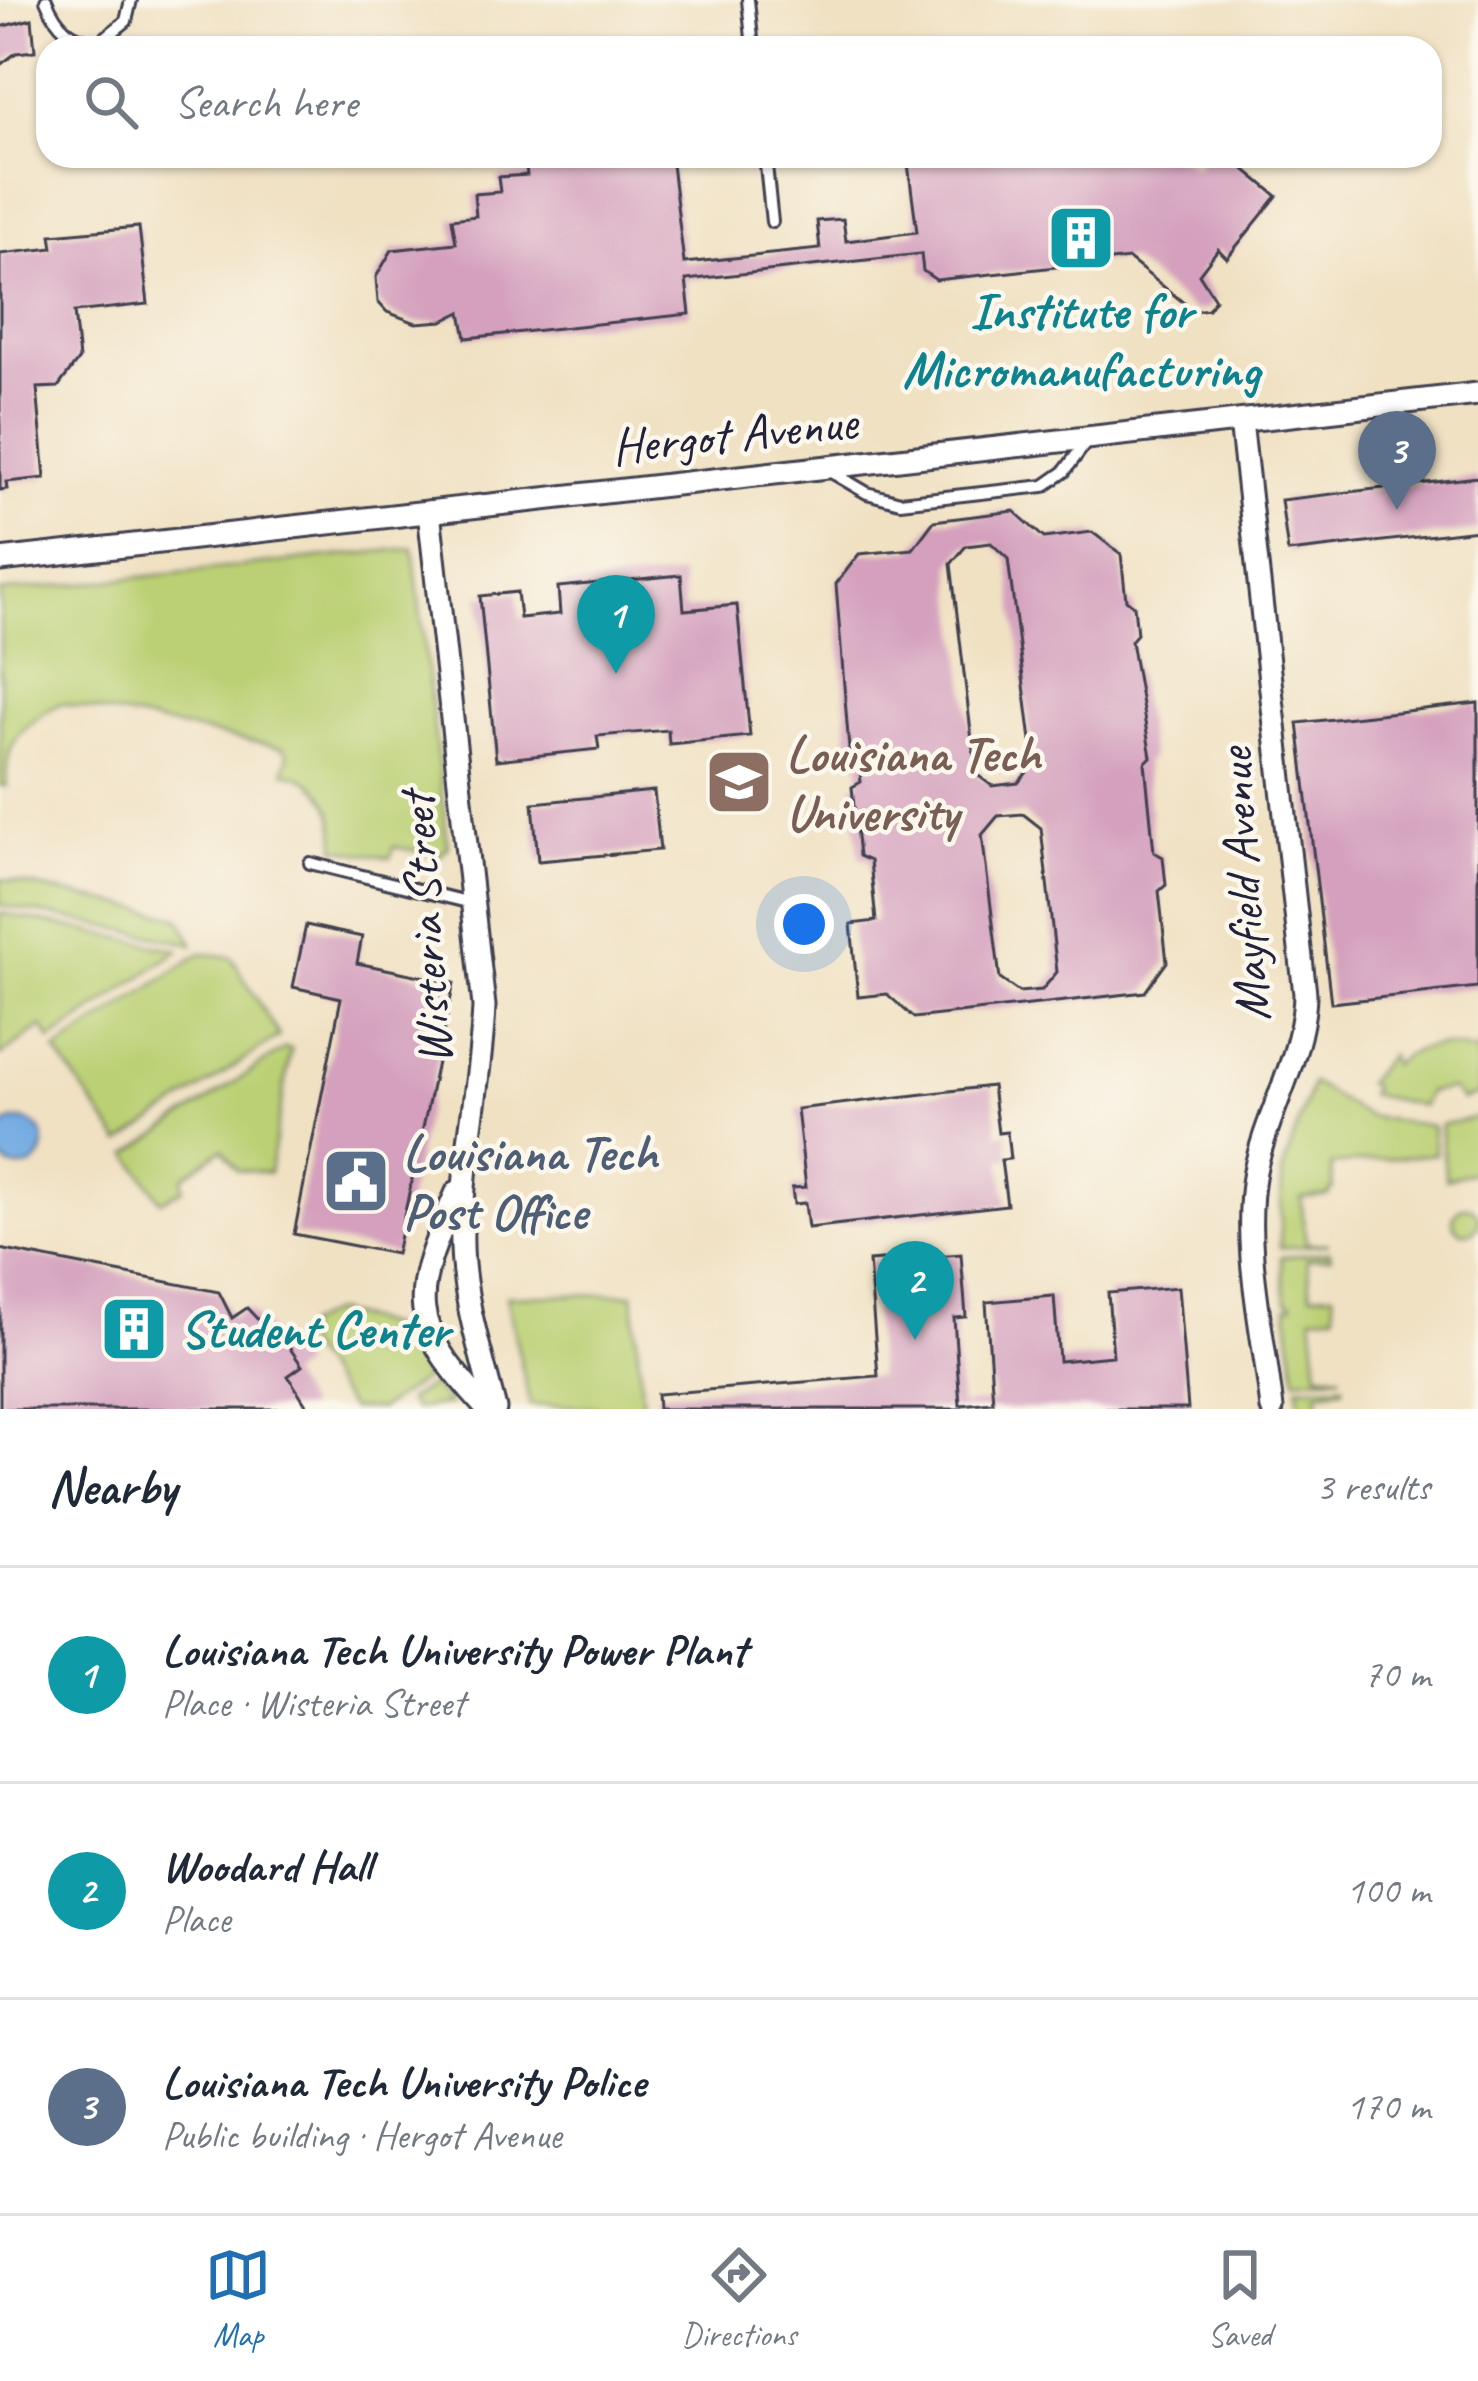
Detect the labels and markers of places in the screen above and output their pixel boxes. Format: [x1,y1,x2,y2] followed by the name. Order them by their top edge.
[1046,203,1116,273] building icon: Institute for Micromanufacturing
[902,279,1263,402] place label: Institute for Micromanufacturing
[1358,411,1436,510] pin: 3
[577,575,655,674] pin: 1
[786,722,1043,845] place label: Louisiana Tech University
[704,747,774,817] school or university icon: Louisiana Tech University
[403,1121,660,1244] place label: Louisiana Tech Post Office
[321,1146,391,1216] public building icon: Louisiana Tech Post Office
[876,1241,954,1340] pin: 2
[99,1294,169,1364] building icon: Student Center
[180,1298,455,1362] place label: Student Center

